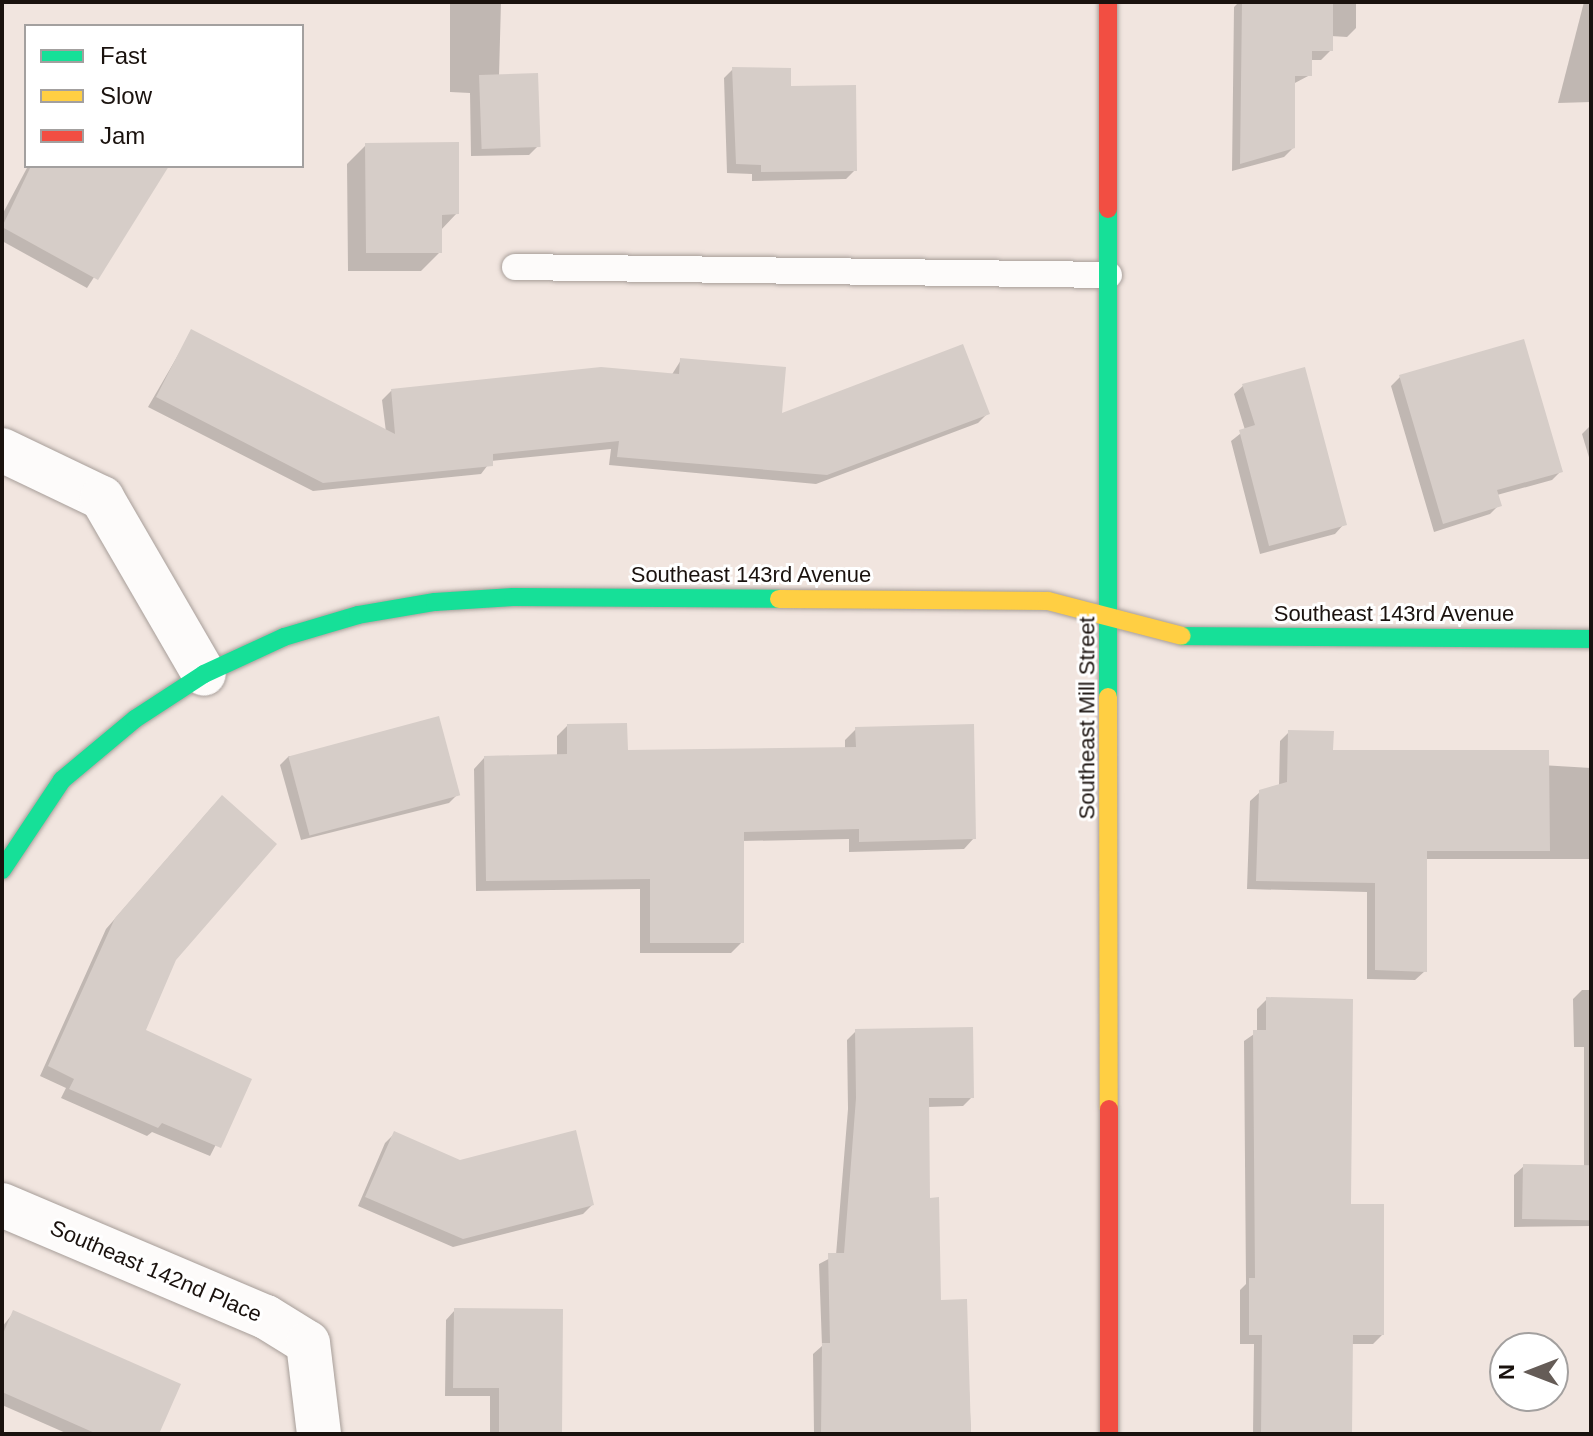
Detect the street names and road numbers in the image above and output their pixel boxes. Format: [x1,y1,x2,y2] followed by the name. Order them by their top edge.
[630,562,872,588] street label: Southeast 143rd Avenue
[1273,601,1515,627] street label: Southeast 143rd Avenue
[1074,617,1100,819] street label: Southeast Mill Street
[46,1214,266,1328] street label: Southeast 142nd Place

